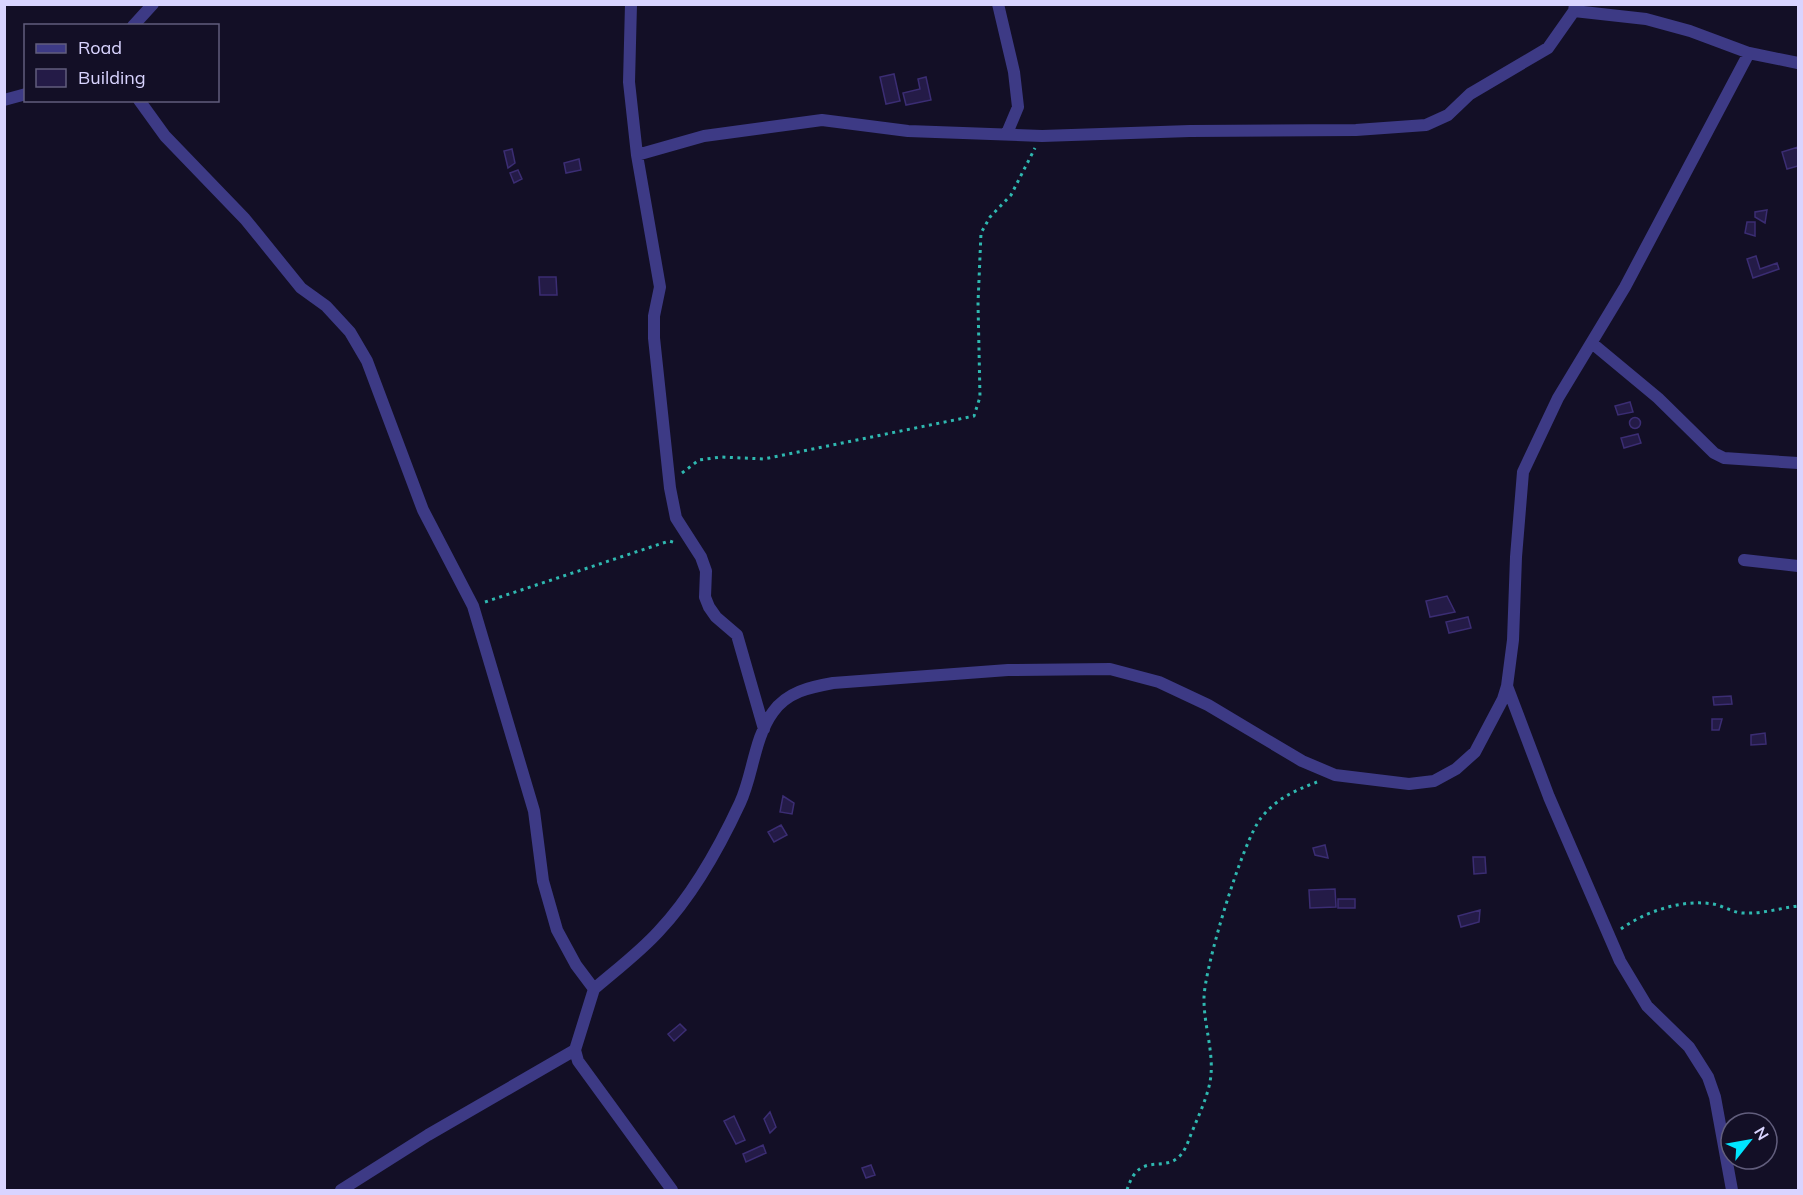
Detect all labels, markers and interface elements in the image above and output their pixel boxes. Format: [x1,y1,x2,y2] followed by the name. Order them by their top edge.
[24,24,219,102] legend
[78,36,122,59] text: Road
[78,66,146,89] text: Building
[1719,1111,1779,1171] north arrow
[1750,1123,1774,1144] text: N

